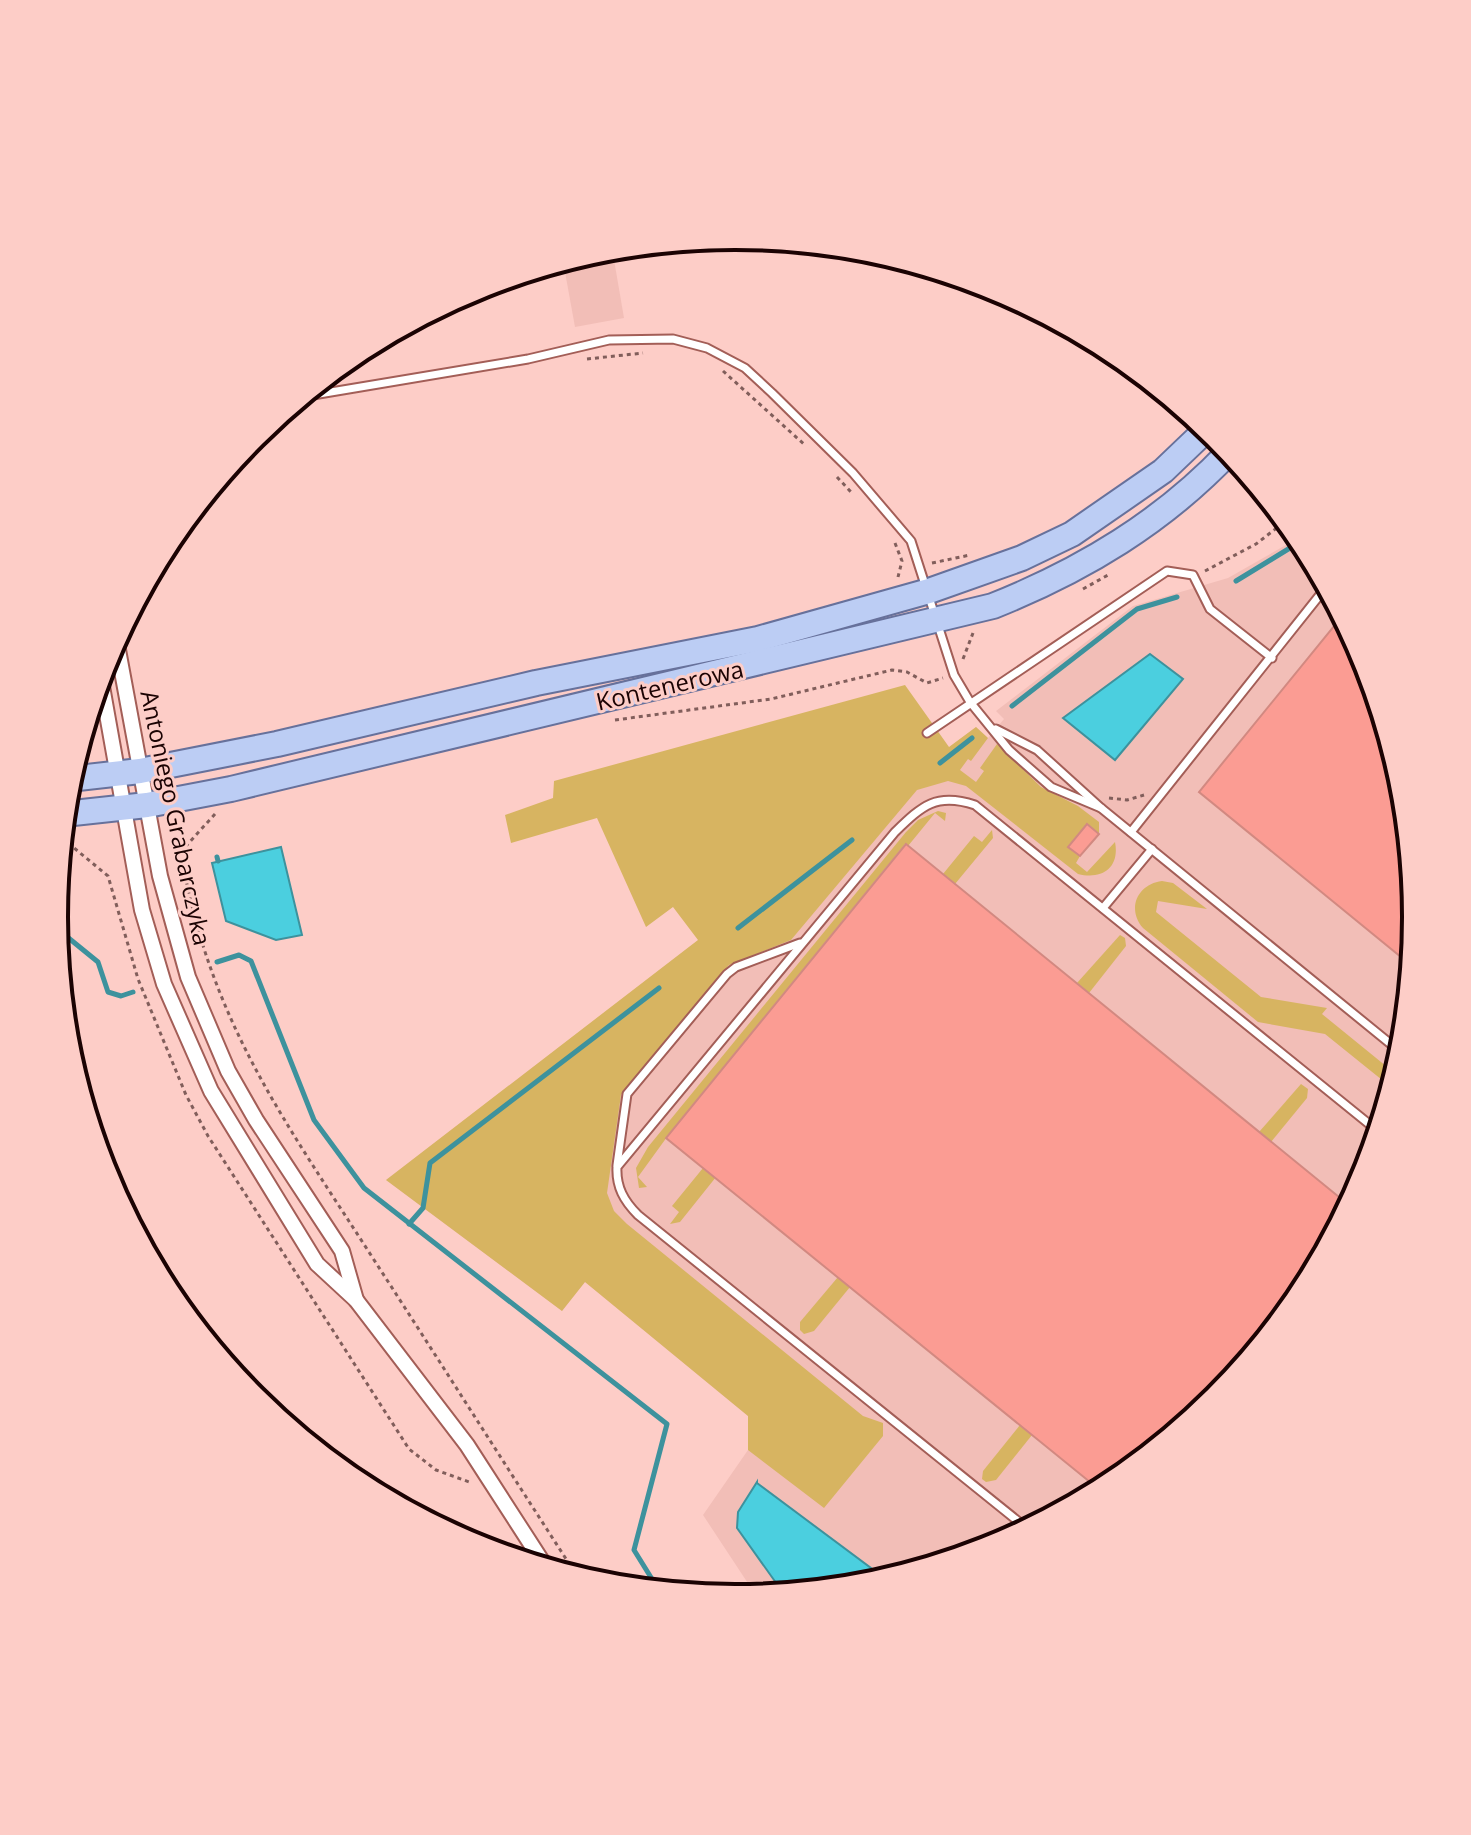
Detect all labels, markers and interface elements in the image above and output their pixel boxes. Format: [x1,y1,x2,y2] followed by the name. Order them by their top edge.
[593,652,747,718] street label: Kontenerowa
[133,687,220,948] street label: Antoniego Grabarczyka

